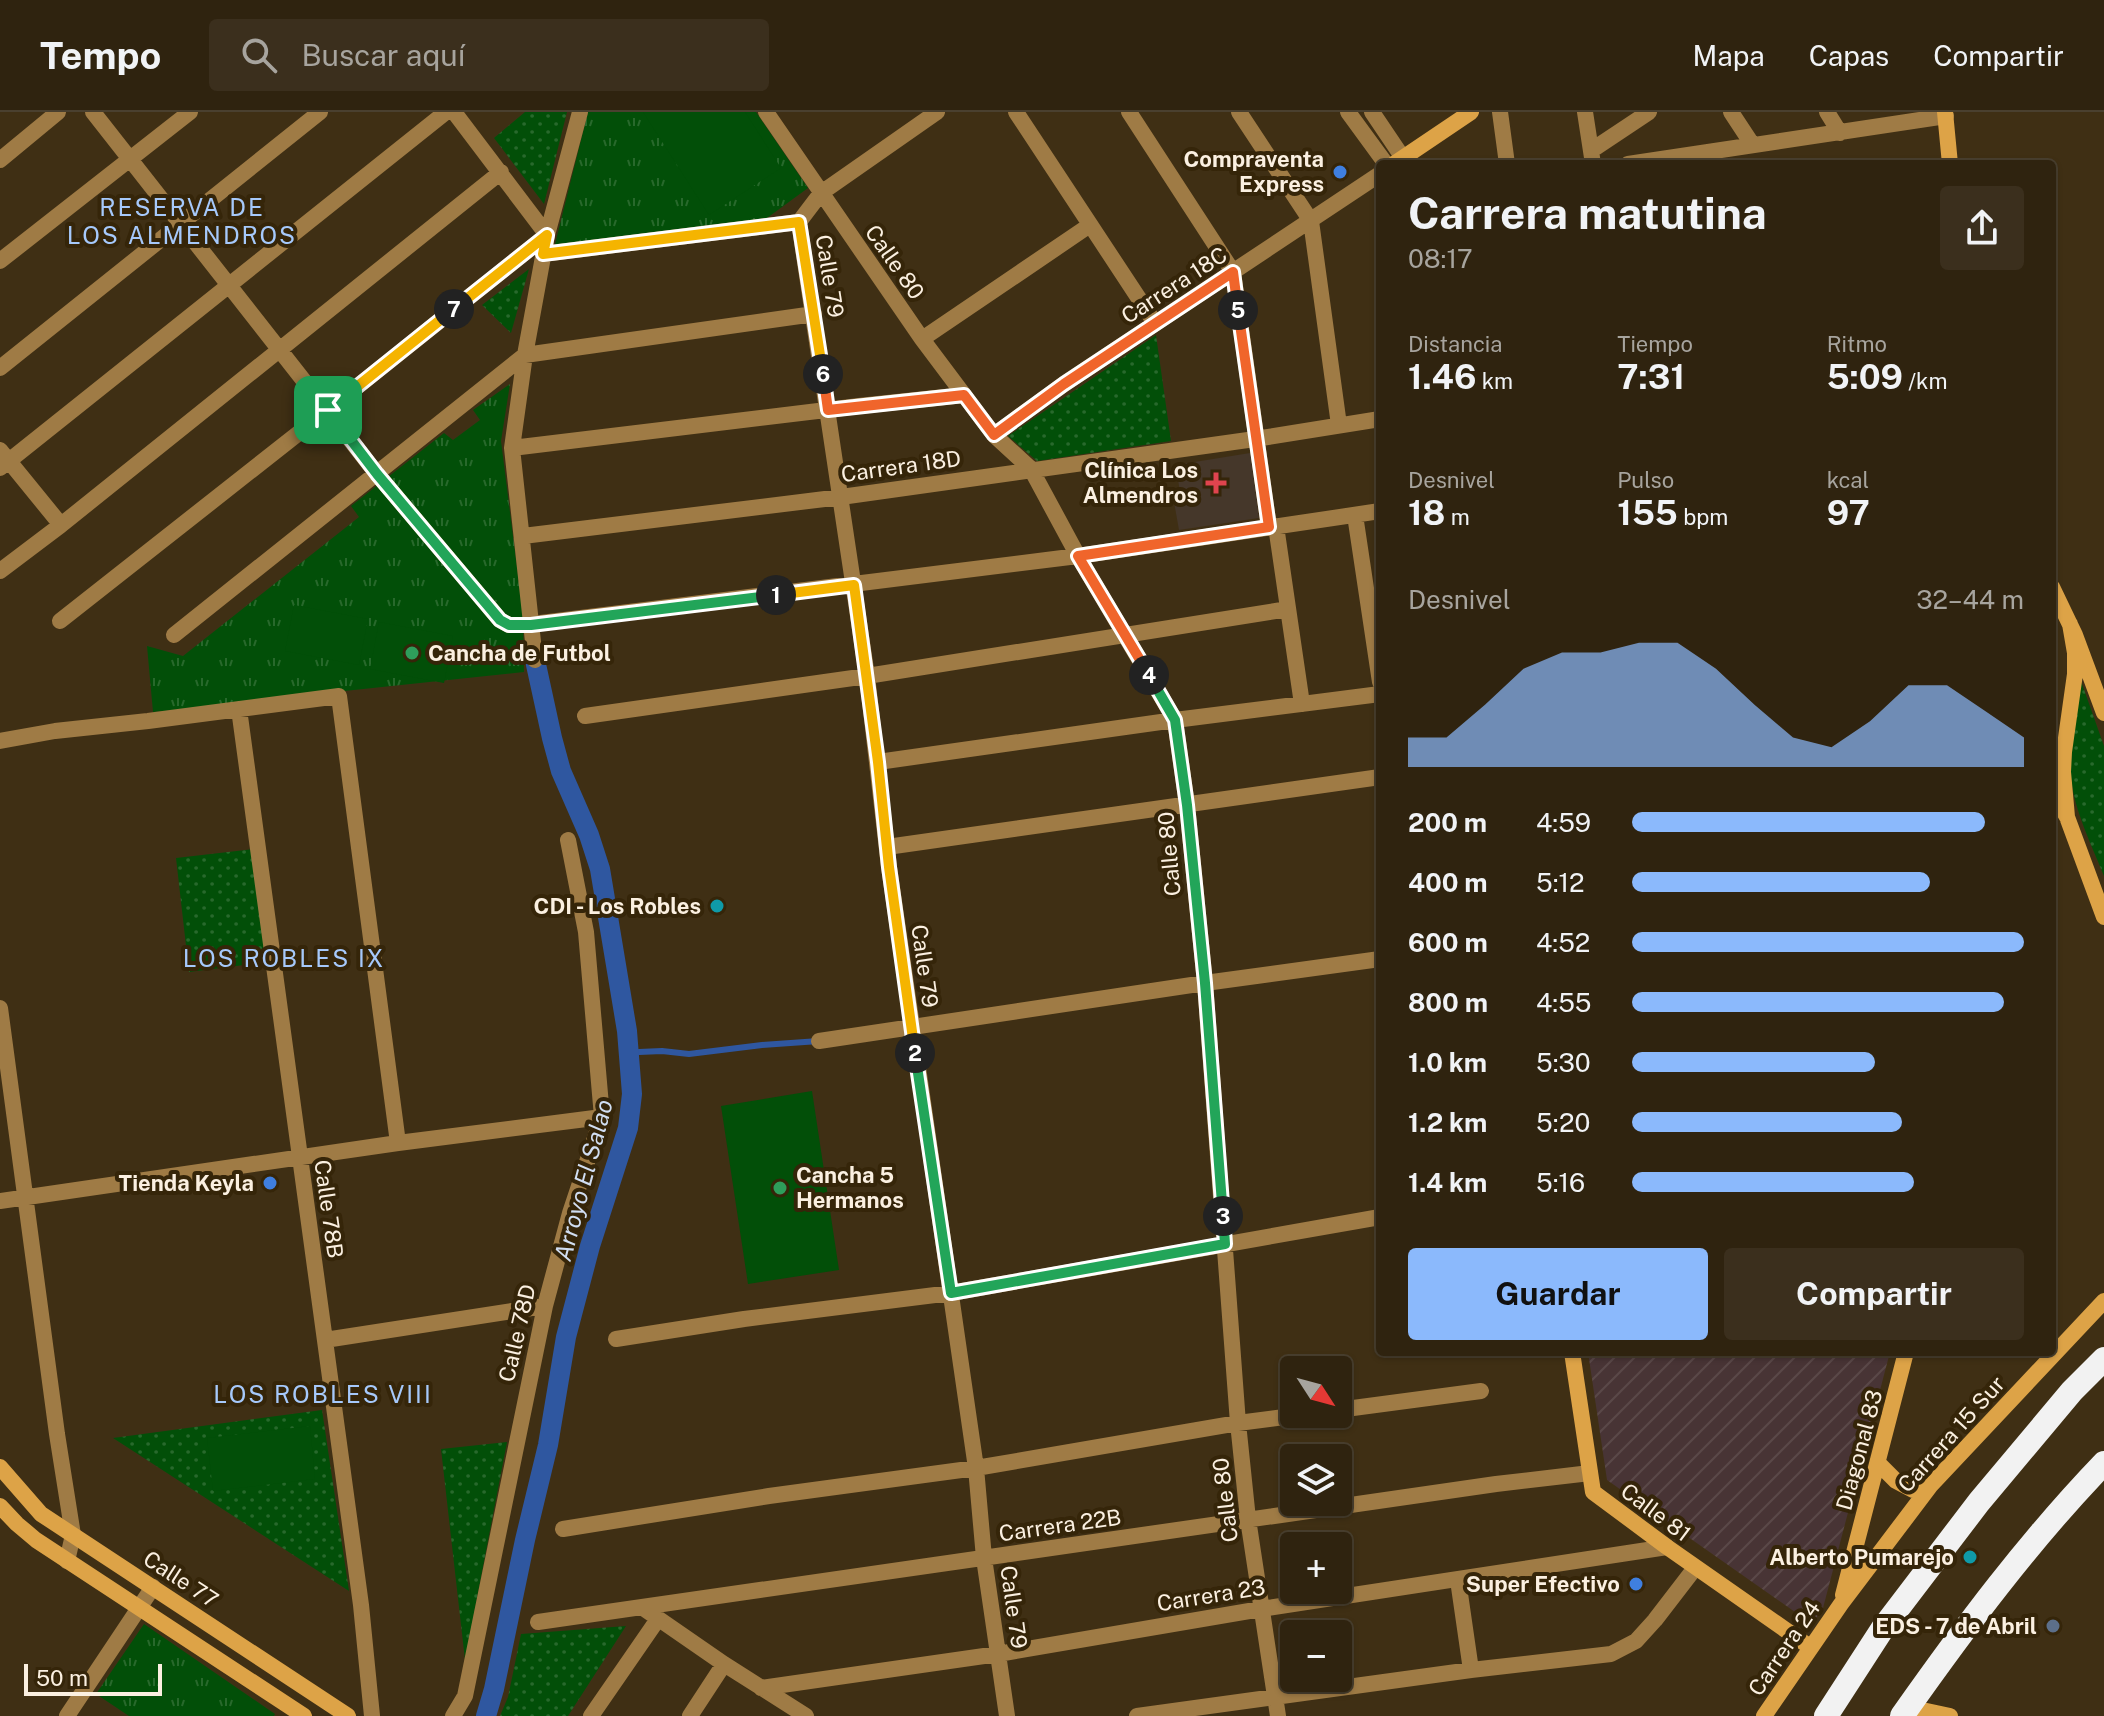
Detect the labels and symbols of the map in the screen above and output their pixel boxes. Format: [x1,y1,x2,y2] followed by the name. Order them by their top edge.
[1184,146,1324,197] place label: Compraventa Express
[1331,163,1349,181] marker: Compraventa Express
[67,193,297,249] district label: RESERVA DE LOS ALMENDROS
[860,220,930,304] street label: Calle 80
[811,233,849,319] street label: Calle 79
[1116,241,1232,329] street label: Carrera 18C
[434,289,474,329] pin: 7
[1218,290,1258,330] pin: 5
[803,354,843,394] pin: 6
[294,376,362,444] pin
[839,445,963,487] street label: Carrera 18D
[1083,457,1198,508] place label: Clínica Los Almendros
[1205,472,1227,494] marker: Clínica Los Almendros
[756,575,796,615] pin: 1
[428,640,611,666] place label: Cancha de Futbol
[403,644,421,662] marker: Cancha de Futbol
[1129,655,1169,695] pin: 4
[1152,811,1186,897] street label: Calle 80
[534,893,701,919] place label: CDI - Los Robles
[708,897,726,915] marker: CDI - Los Robles
[906,923,944,1009] street label: Calle 79
[183,944,385,972] district label: LOS ROBLES IX
[895,1033,935,1073] pin: 2
[548,1096,618,1264] water label: Arroyo El Salao
[309,1158,349,1260] street label: Calle 78B
[796,1162,904,1213] place label: Cancha 5 Hermanos
[119,1170,254,1196] place label: Tienda Keyla
[261,1174,279,1192] marker: Tienda Keyla
[771,1179,789,1197] marker: Cancha 5 Hermanos
[1203,1196,1243,1236] pin: 3
[493,1282,541,1384] street label: Calle 78D
[1280,1356,1352,1428] north arrow
[1892,1371,2010,1497] street label: Carrera 15 Sur
[213,1380,433,1408] district label: LOS ROBLES VIII
[1830,1387,1888,1513] street label: Diagonal 83
[1207,1456,1243,1544] street label: Calle 80
[1616,1477,1696,1547] street label: Calle 81
[997,1504,1123,1546] street label: Carrera 22B
[1769,1544,1954,1570] place label: Alberto Pumarejo
[139,1545,223,1613] street label: Calle 77
[1961,1548,1979,1566] marker: Alberto Pumarejo
[995,1564,1033,1650] street label: Calle 79
[1466,1571,1620,1597] place label: Super Efectivo
[1155,1574,1267,1616] street label: Carrera 23
[1627,1575,1645,1593] marker: Super Efectivo
[1743,1595,1825,1701] street label: Carrera 24
[1875,1613,2037,1639] place label: EDS - 7 de Abril
[2044,1617,2062,1635] marker: EDS - 7 de Abril
[24,1660,162,1696] scale bar

